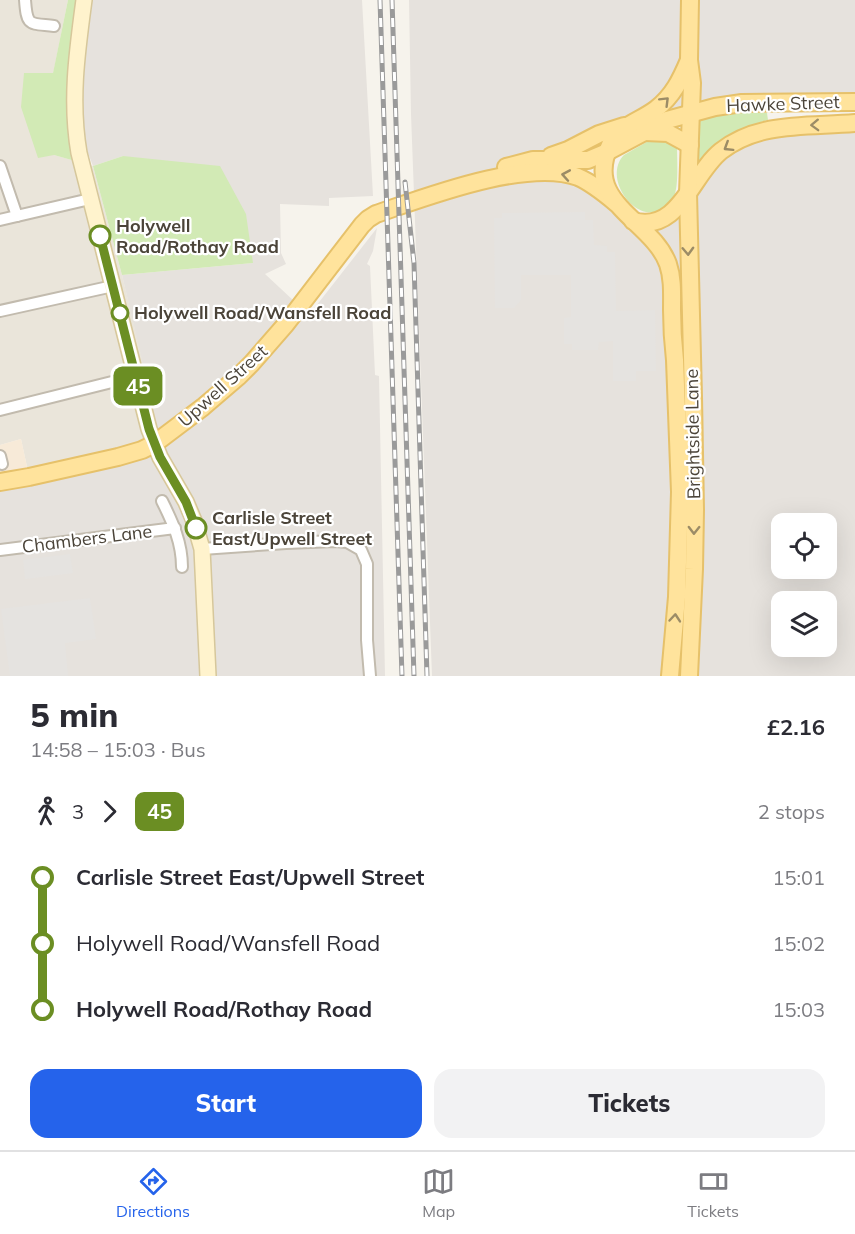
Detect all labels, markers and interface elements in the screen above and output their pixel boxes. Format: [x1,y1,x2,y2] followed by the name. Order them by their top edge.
[726,90,840,117] street label: Hawke Street
[657,97,668,108] one-way arrow
[811,119,820,131] one-way arrow
[724,139,734,151] one-way arrow
[561,169,571,182] one-way arrow
[116,214,279,258] place label: Holywell Road/Rothay Road
[89,225,111,247] marker: Holywell Road/Rothay Road
[682,247,695,256] one-way arrow
[134,301,391,324] place label: Holywell Road/Wansfell Road
[111,304,129,322] marker: Holywell Road/Wansfell Road
[173,340,272,432] street label: Upwell Street
[111,366,165,406] line badge: 45
[680,369,705,499] street label: Brightside Lane
[125,373,151,399] text: 45
[212,506,372,550] place label: Carlisle Street East/Upwell Street
[771,513,837,657] map controls
[771,513,837,579] button: locate
[185,517,207,539] marker: Carlisle Street East/Upwell Street
[20,519,153,558] street label: Chambers Lane
[688,526,700,535] one-way arrow
[771,591,837,657] button: layers
[668,613,681,622] one-way arrow
[30,694,118,735] text: 5 min
[767,713,825,741] text: £2.16
[30,737,206,762] text: 14:58 – 15:03 · Bus
[30,795,63,828] icon: walk
[93,795,126,828] icon: forward
[147,798,172,824] text: 45
[72,799,84,824] text: 3
[758,799,825,824] text: 2 stops
[76,863,424,891] text: Carlisle Street East/Upwell Street
[772,865,825,890] text: 15:01
[76,929,380,957] text: Holywell Road/Wansfell Road
[772,931,825,956] text: 15:02
[76,995,372,1023] text: Holywell Road/Rothay Road
[772,997,825,1022] text: 15:03
[30,1069,422,1138] button: Start
[434,1069,825,1138] button: Tickets
[116,1165,190,1221] tab: Directions
[422,1165,455,1221] tab: Map
[687,1165,739,1221] tab: Tickets

